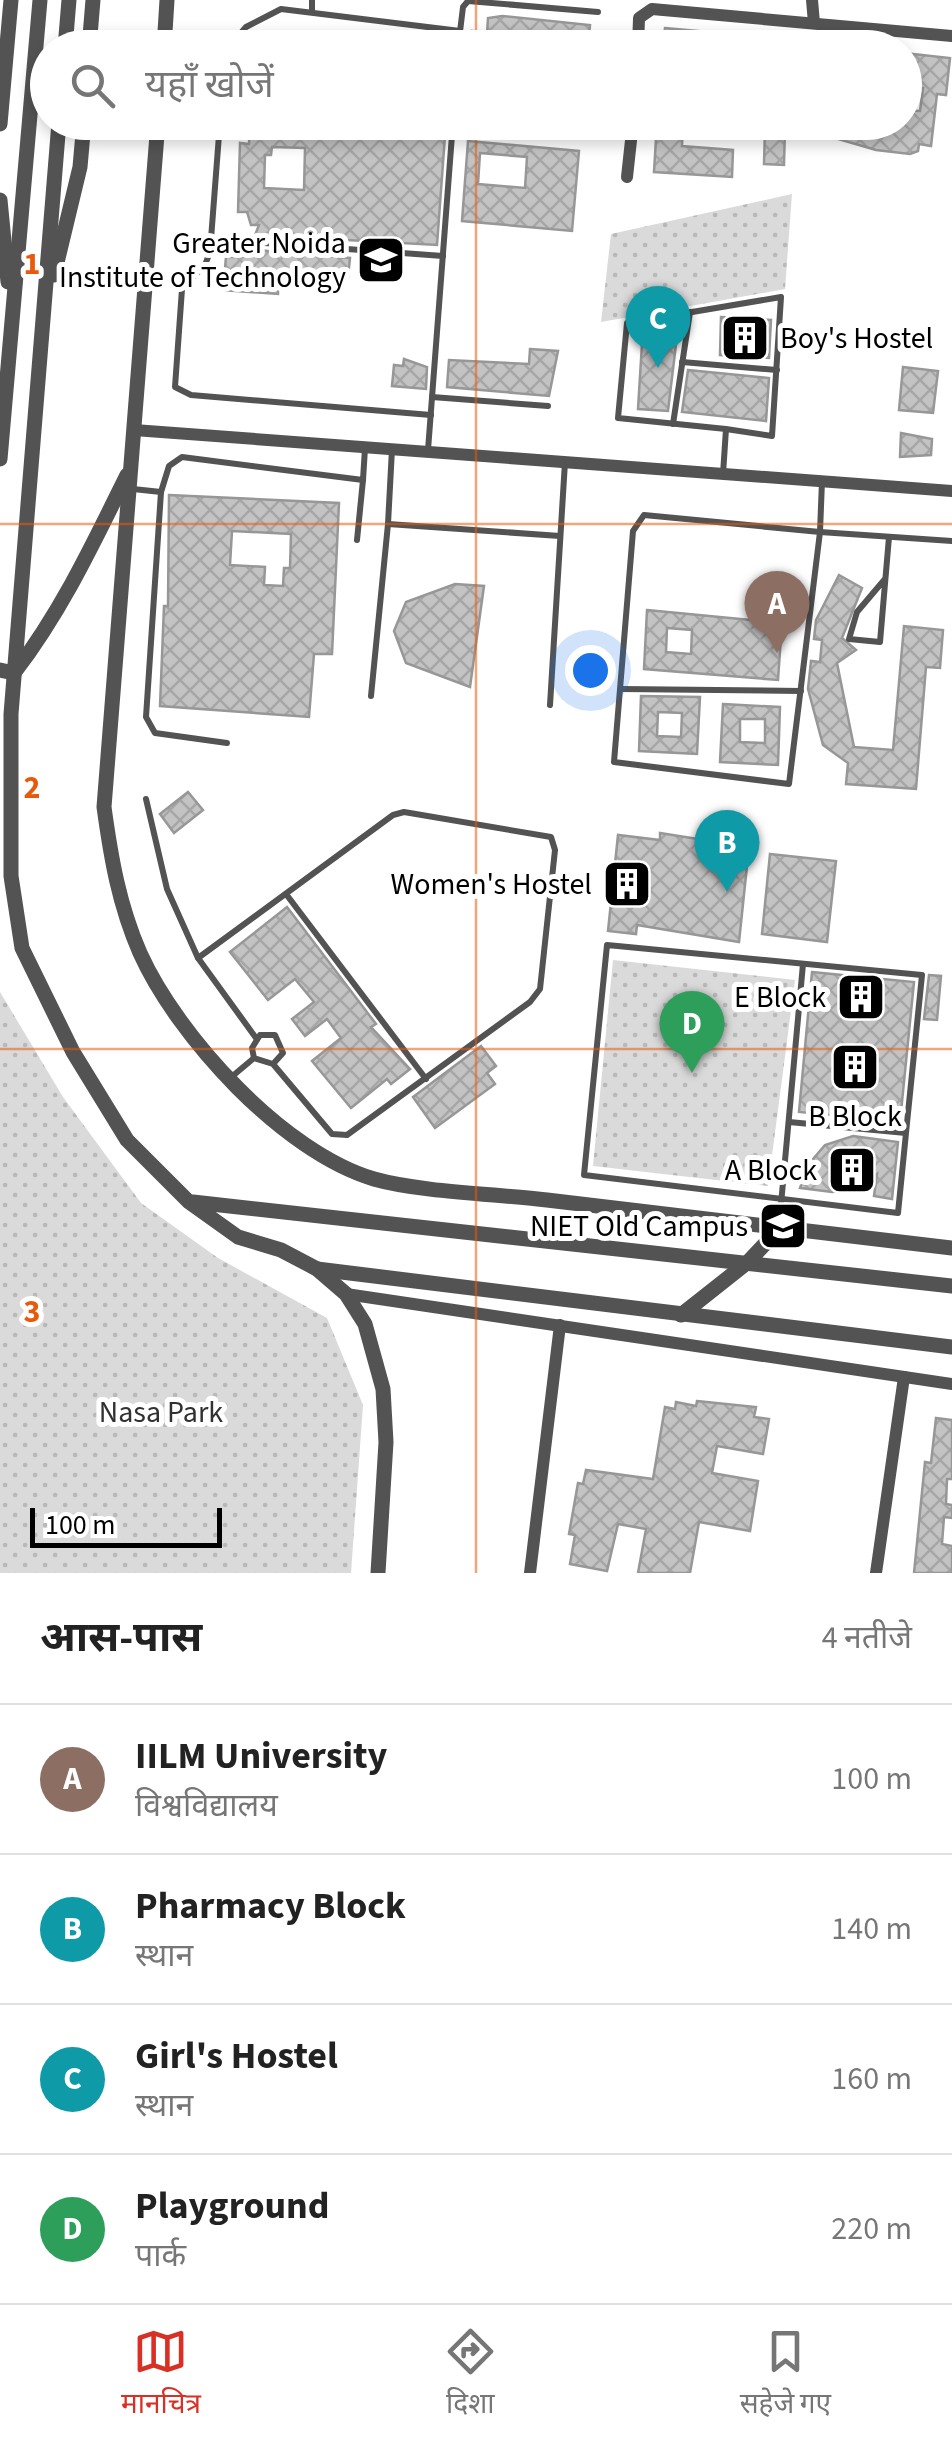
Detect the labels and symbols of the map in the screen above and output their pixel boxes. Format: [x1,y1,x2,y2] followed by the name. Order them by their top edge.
[59,222,346,299] place label: Greater Noida Institute of Technology
[355,234,407,286] school or university icon: Greater Noida Institute of Technology
[24,241,40,287] text: 1
[626,286,690,368] pin: C
[719,312,771,364] building icon: Boy's Hostel
[780,317,933,360] place label: Boy's Hostel
[744,570,810,653] pin: A
[565,645,616,696] your location
[24,765,40,811] text: 2
[694,810,760,892] pin: B
[601,858,653,910] building icon: Women's Hostel
[391,863,592,906] place label: Women's Hostel
[835,971,887,1023] building icon: E Block
[734,976,826,1019] place label: E Block
[660,990,724,1073] pin: D
[829,1041,881,1093] building icon: B Block
[808,1095,902,1138] place label: B Block
[826,1144,878,1196] building icon: A Block
[725,1149,817,1192] place label: A Block
[757,1200,809,1252] school or university icon: NIET Old Campus
[530,1205,748,1248] place label: NIET Old Campus
[24,1289,40,1335] text: 3
[99,1391,223,1434] park label: Nasa Park
[30,1503,222,1548] scale bar

